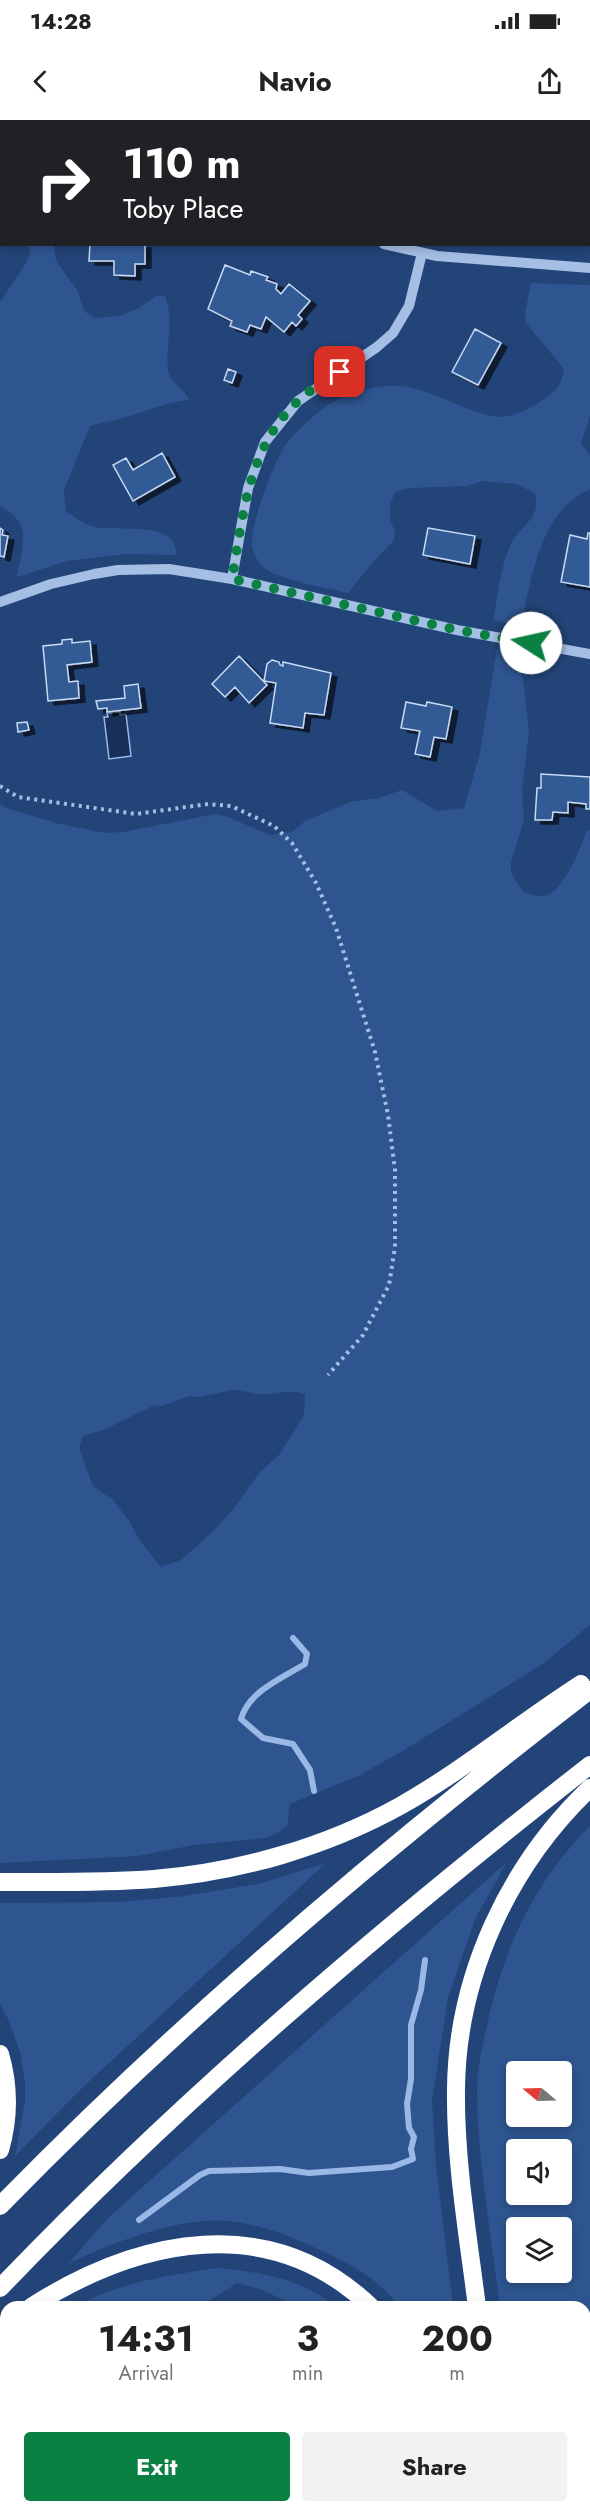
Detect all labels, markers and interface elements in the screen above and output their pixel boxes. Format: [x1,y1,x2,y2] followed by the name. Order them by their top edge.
[30,5,92,37] text: 14:28
[258,62,332,101] text: Navio
[24,65,57,98] icon: back
[533,65,566,98] icon: share
[123,133,241,194] text: 110 m
[24,144,102,222] icon: right
[123,189,243,228] text: Toby Place
[314,346,365,397] pin
[323,355,356,388] icon: arrive
[499,611,563,675] position arrow
[506,2061,572,2127] north arrow
[506,2061,572,2283] map controls
[506,2139,572,2205] button: sound
[506,2217,572,2283] button: layers
[98,2312,194,2364] text: 14:31
[297,2312,319,2364] text: 3
[422,2312,493,2364] text: 200
[118,2359,174,2388] text: Arrival
[292,2359,323,2388] text: min
[449,2359,465,2388] text: m
[24,2432,290,2501] button: Exit
[302,2432,567,2501] button: Share

